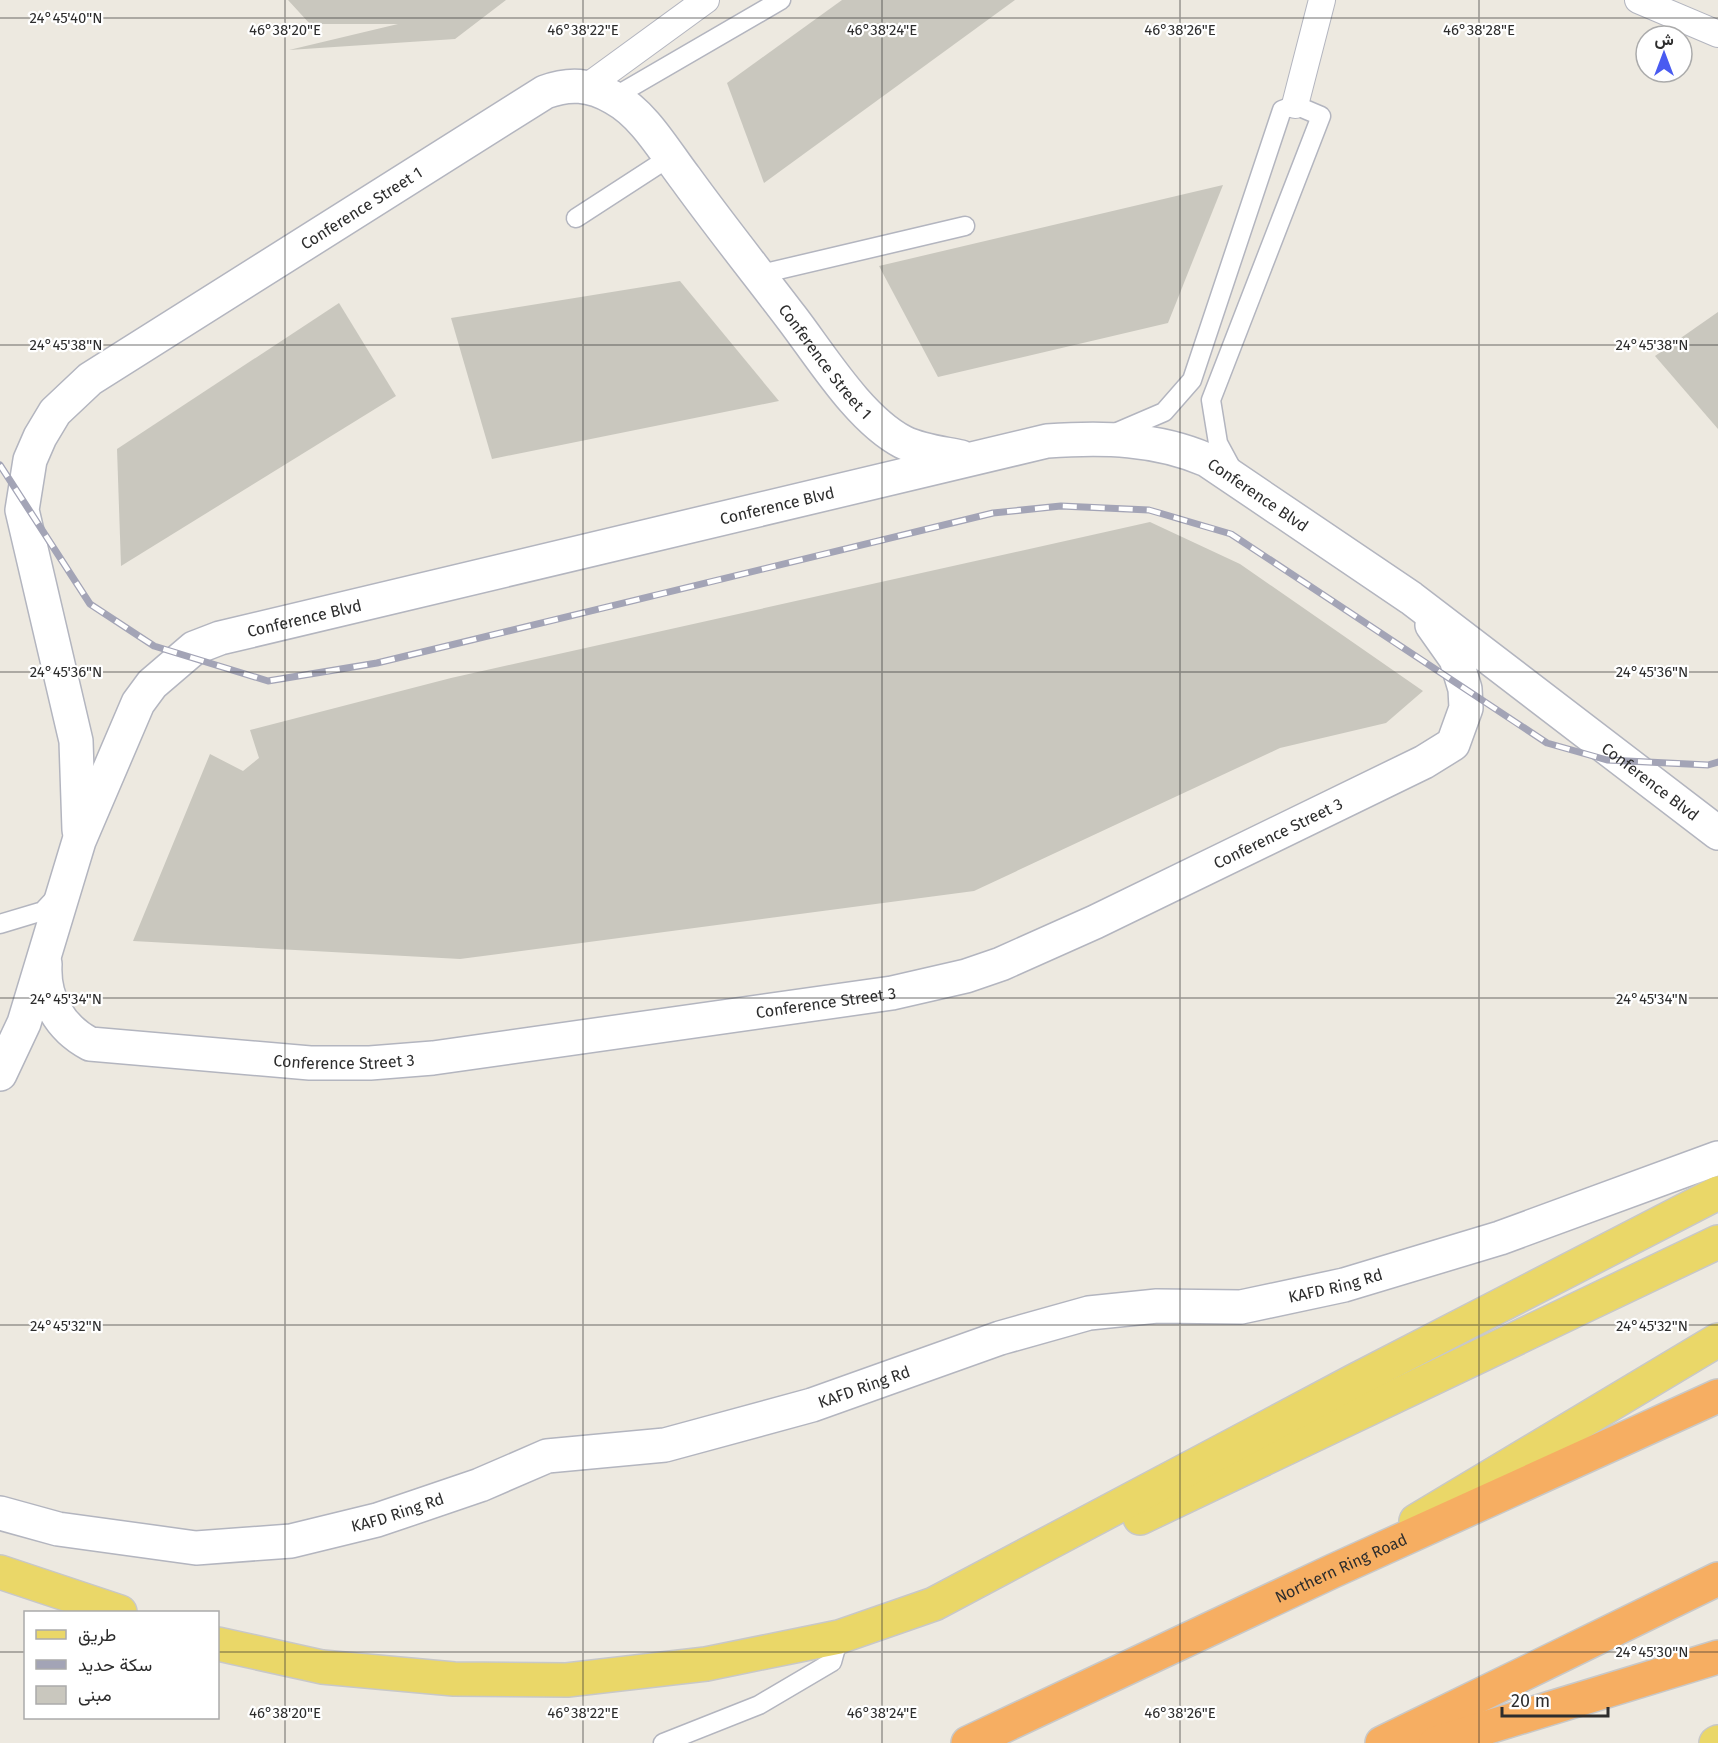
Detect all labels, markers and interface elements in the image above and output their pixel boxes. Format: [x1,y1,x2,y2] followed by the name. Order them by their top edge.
[30,9,102,27] text: 24°45'40"N
[249,21,321,39] text: 46°38'20"E
[547,21,619,39] text: 46°38'22"E
[847,21,917,39] text: 46°38'24"E
[1144,21,1216,39] text: 46°38'26"E
[1443,21,1515,39] text: 46°38'28"E
[1634,24,1694,84] north arrow
[1654,30,1674,49] text: ش
[297,163,426,254] street label: Conference Street 1
[775,301,875,423] street label: Conference Street 1
[30,336,102,354] text: 24°45'38"N
[1616,336,1688,354] text: 24°45'38"N
[1204,454,1312,536] street label: Conference Blvd
[718,483,836,529] street label: Conference Blvd
[245,596,364,641] street label: Conference Blvd
[30,663,102,681] text: 24°45'36"N
[1616,663,1688,681] text: 24°45'36"N
[1598,739,1702,825] street label: Conference Blvd
[1210,794,1346,873] street label: Conference Street 3
[755,984,897,1022] street label: Conference Street 3
[30,990,102,1008] text: 24°45'34"N
[1616,990,1688,1008] text: 24°45'34"N
[273,1050,415,1073] street label: Conference Street 3
[1287,1265,1385,1307] street label: KAFD Ring Rd
[30,1317,102,1335] text: 24°45'32"N
[1616,1317,1688,1335] text: 24°45'32"N
[816,1362,913,1412] street label: KAFD Ring Rd
[349,1489,446,1536] street label: KAFD Ring Rd
[1272,1530,1410,1607] street label: Northern Ring Road
[24,1611,219,1719] legend
[78,1624,116,1646] text: طريق
[1616,1643,1688,1661] text: 24°45'30"N
[78,1654,152,1676] text: سكة حديد
[1502,1680,1608,1718] scale bar
[78,1684,112,1706] text: مبنى
[1511,1690,1550,1712] text: 20 m
[249,1704,321,1722] text: 46°38'20"E
[547,1704,619,1722] text: 46°38'22"E
[847,1704,917,1722] text: 46°38'24"E
[1144,1704,1216,1722] text: 46°38'26"E

